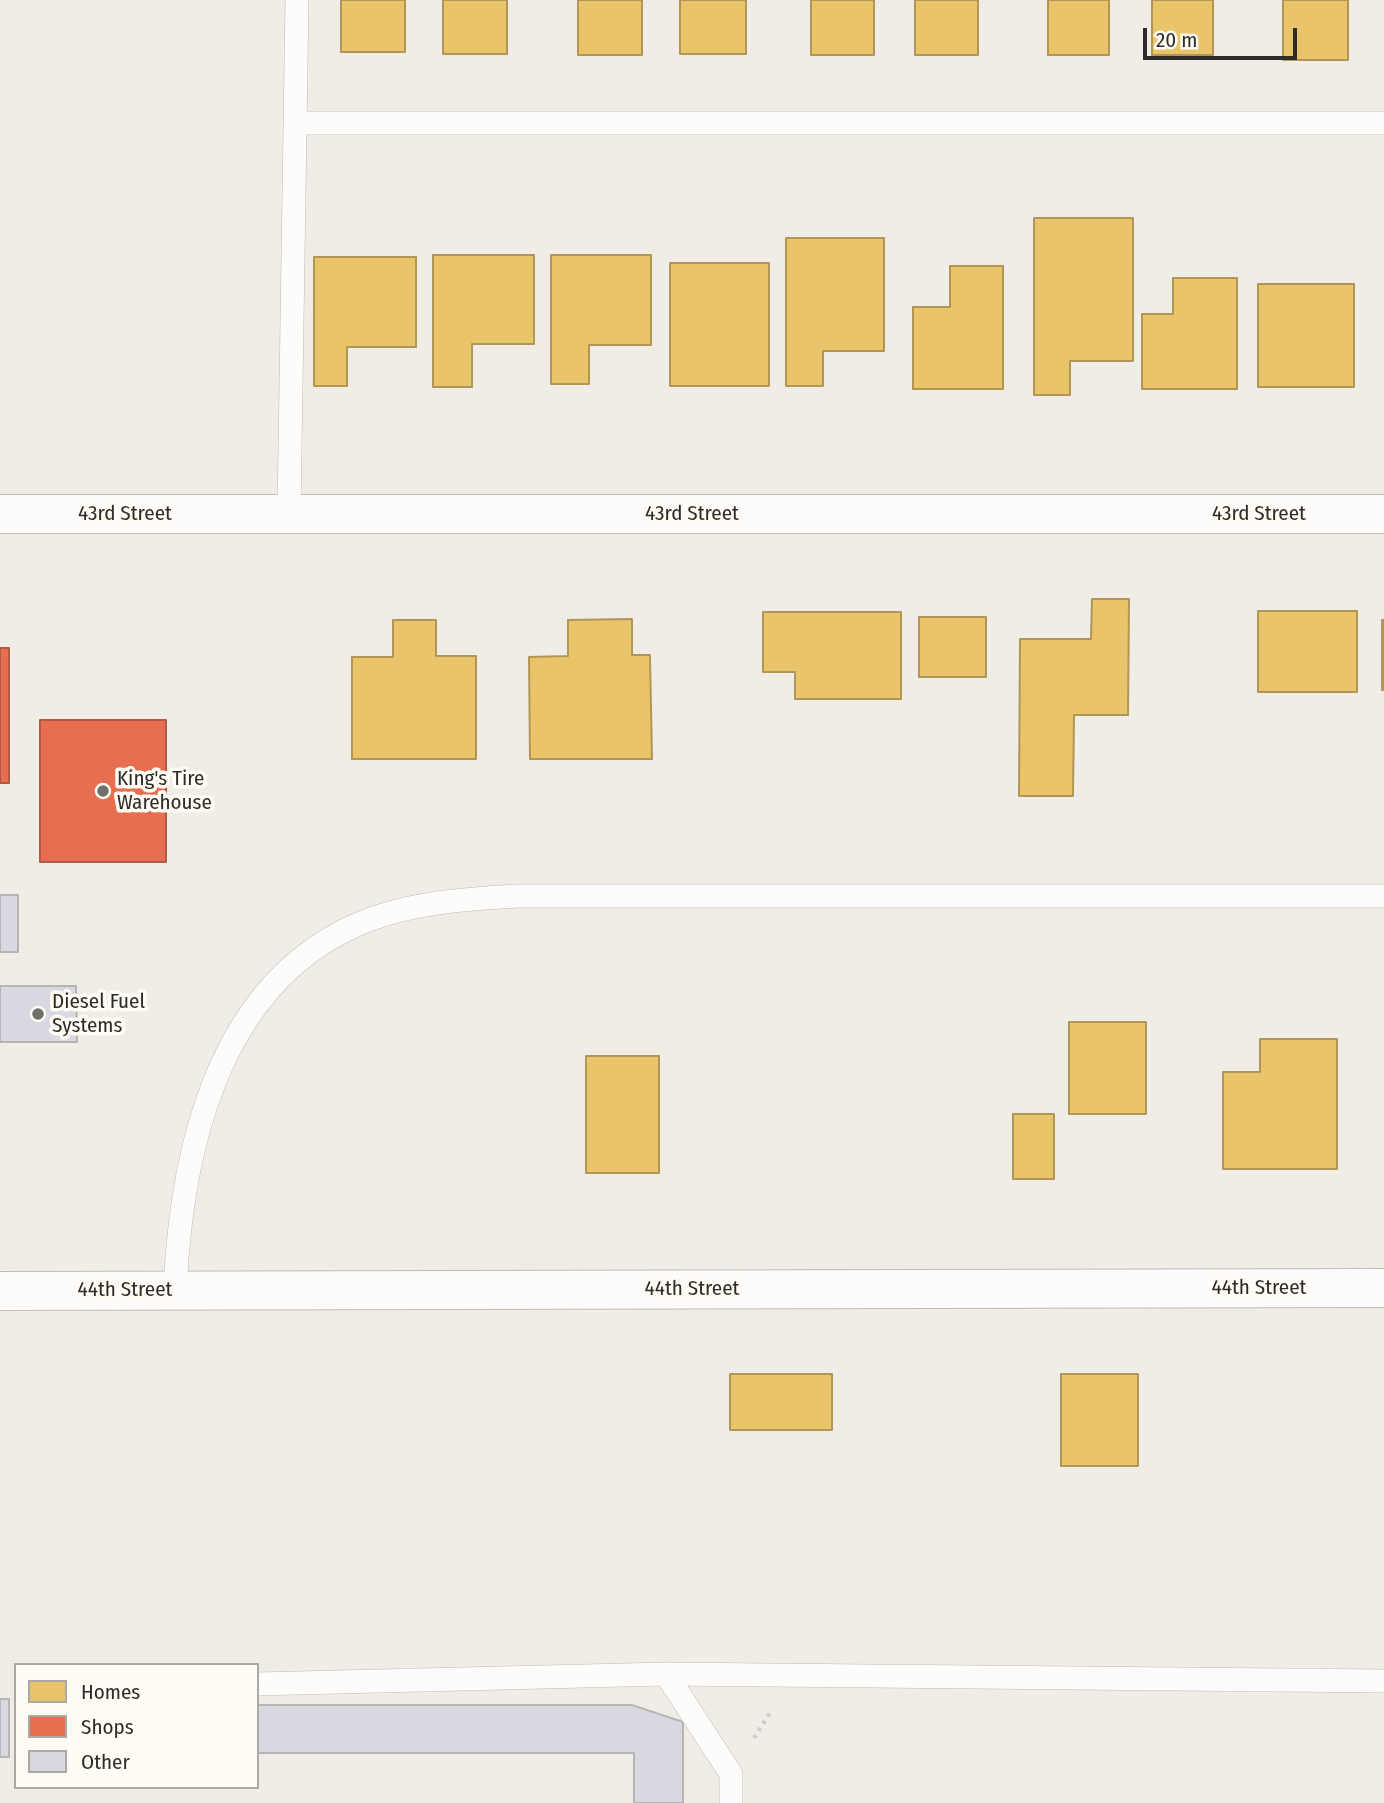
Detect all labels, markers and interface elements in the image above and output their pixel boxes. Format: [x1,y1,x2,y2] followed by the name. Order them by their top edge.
[1146,14,1300,58] scale bar
[1156,27,1197,53] text: 20 m
[78,501,172,527] street label: 43rd Street
[645,501,739,527] street label: 43rd Street
[1212,501,1306,527] street label: 43rd Street
[117,766,212,816] place label: King's Tire Warehouse
[95,783,111,799] marker: King's Tire Warehouse
[52,989,145,1039] place label: Diesel Fuel Systems
[30,1006,46,1022] marker: Diesel Fuel Systems
[1212,1275,1306,1301] street label: 44th Street
[645,1276,739,1302] street label: 44th Street
[78,1277,172,1303] street label: 44th Street
[14,1663,259,1789] legend
[81,1679,140,1705] text: Homes
[81,1714,134,1740] text: Shops
[81,1749,130,1775] text: Other

